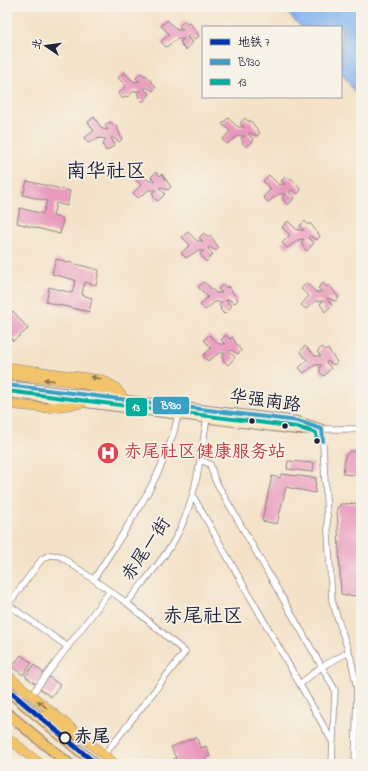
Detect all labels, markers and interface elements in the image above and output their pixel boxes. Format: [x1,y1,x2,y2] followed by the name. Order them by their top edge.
[26,26,66,66] north arrow
[202,26,342,98] legend
[238,34,270,52] text: 地铁 7
[28,37,46,51] text: 北
[237,54,260,72] text: B930
[238,74,247,92] text: 13
[66,158,146,187] district label: 南华社区
[89,375,102,381] one-way arrow
[42,377,55,383] one-way arrow
[228,384,302,420] street label: 华强南路
[152,396,190,415] line badge: B930
[125,397,148,417] line badge: 13
[160,398,181,414] text: B930
[132,400,140,416] text: 13
[247,416,257,426] unlabelled marker
[280,421,290,431] unlabelled marker
[312,436,322,446] unlabelled marker
[95,440,121,466] hospital icon: 赤尾社区健康服务站
[124,440,286,466] place label: 赤尾社区健康服务站
[116,513,178,587] street label: 赤尾一街
[163,603,243,632] district label: 赤尾社区
[36,700,47,709] one-way arrow
[74,725,110,751] place label: 赤尾
[58,731,72,745] marker: 赤尾

